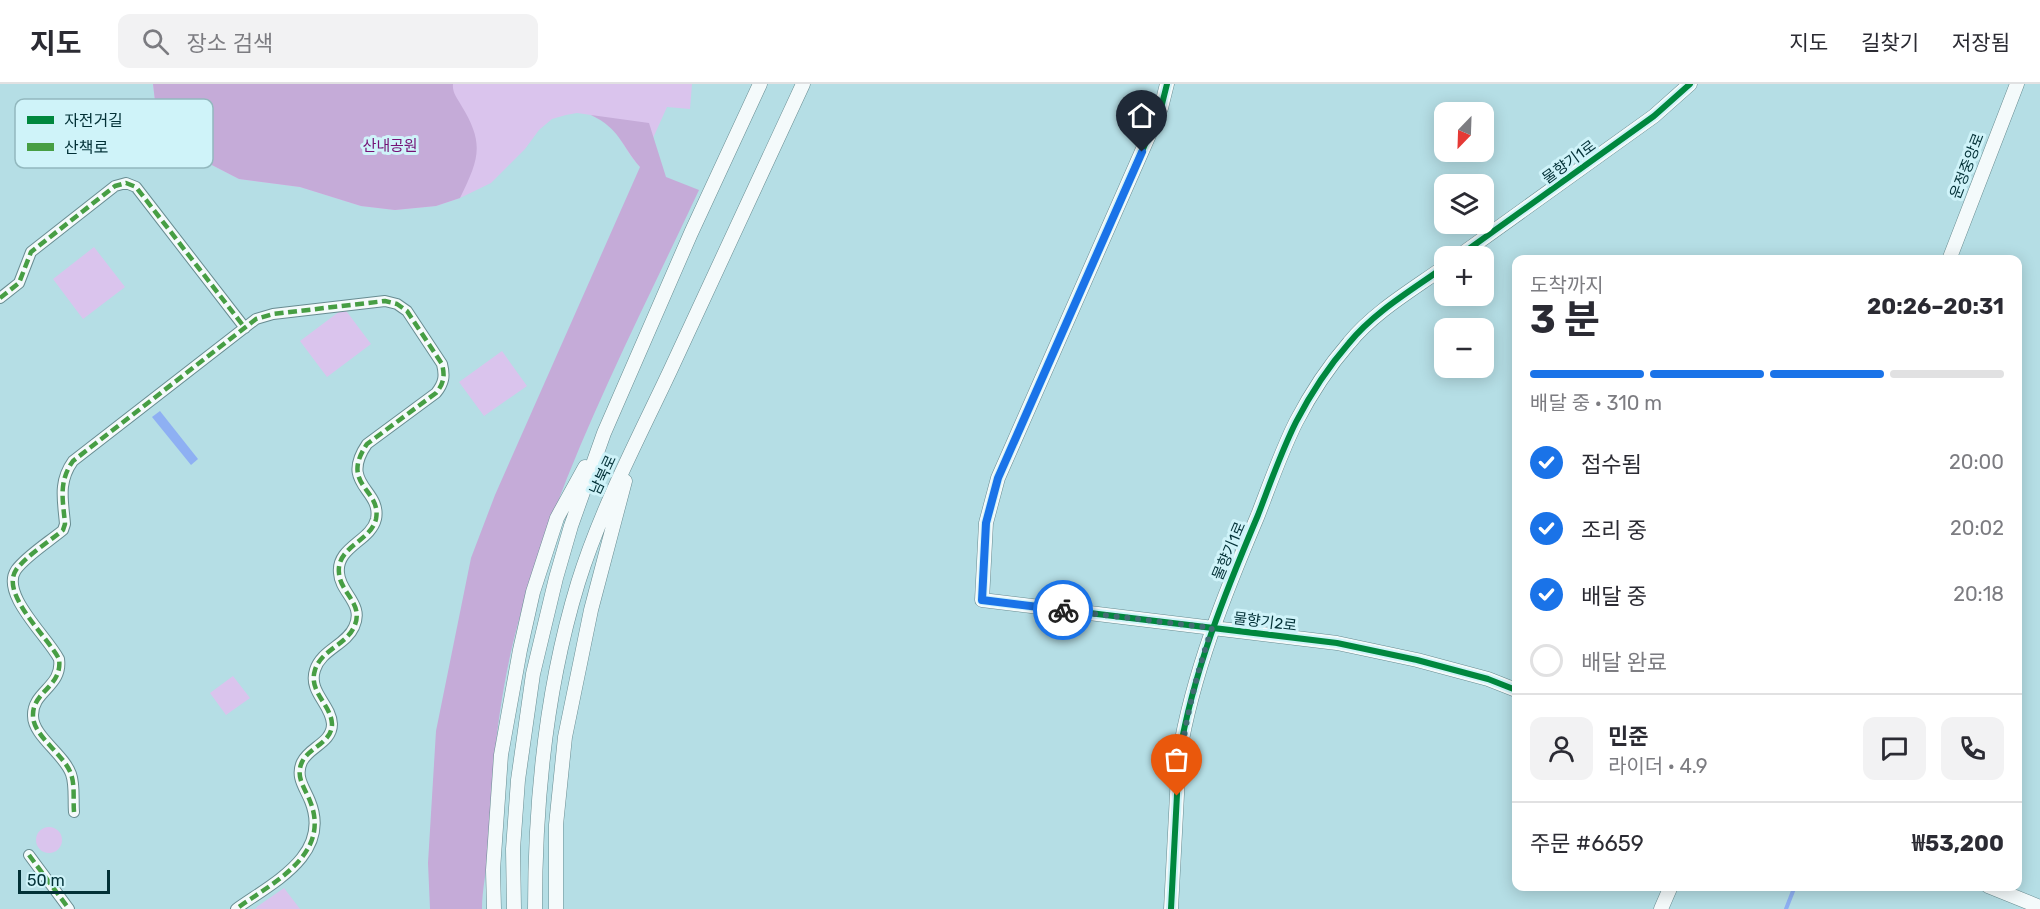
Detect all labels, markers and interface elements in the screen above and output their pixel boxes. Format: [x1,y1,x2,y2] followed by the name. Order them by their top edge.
[118,14,538,68] search box
[139,25,172,58] icon: search
[30,27,82,60] text: 지도
[187,30,273,57] text: 장소 검색
[1789,30,1828,55] text: 지도
[1861,30,1919,55] text: 길찾기
[1952,30,2010,55] text: 저장됨
[1116,90,1167,152] pin
[15,99,213,168] legend
[1125,99,1158,132] icon: home
[1434,102,1494,162] north arrow
[1434,102,1494,378] map controls
[64,111,123,130] text: 자전거길
[1946,131,1988,201] street label: 운정중앙로
[362,137,418,155] park label: 산내공원
[1539,137,1599,187] street label: 물향기1로
[64,138,108,157] text: 산책로
[1434,174,1494,234] button: layers
[1434,246,1494,306] button: +
[1530,273,1604,297] text: 도착까지
[1867,293,2004,320] text: 20:26–20:31
[1530,297,1600,343] text: 3 분
[1434,318,1494,378] button: −
[1530,391,1662,415] text: 배달 중 · 310 m
[1530,446,1563,479] icon: check
[1949,450,2004,474] text: 20:00
[1581,451,1642,478] text: 접수됨
[586,452,620,498] street label: 남북로
[1530,512,1563,545] icon: check
[1950,516,2004,540] text: 20:02
[1581,517,1647,544] text: 조리 중
[1209,519,1249,583] street label: 물향기1로
[1530,578,1563,611] icon: check
[1033,580,1093,640] courier
[1953,582,2004,606] text: 20:18
[1581,583,1647,610] text: 배달 중
[1047,594,1080,627] icon: bike
[1232,609,1298,635] street label: 물향기2로
[1581,649,1667,676] text: 배달 완료
[1530,717,1593,780] button: person
[1863,717,1926,780] button: chat
[1941,717,2004,780] button: phone
[1608,723,1648,750] text: 민준
[1151,734,1202,796] pin
[1160,743,1193,776] icon: bag
[1608,754,1708,778] text: 라이더 · 4.9
[1530,830,1644,857] text: 주문 #6659
[1912,830,2004,857] text: ₩53,200
[18,867,110,894] scale bar
[27,871,65,890] text: 50 m

